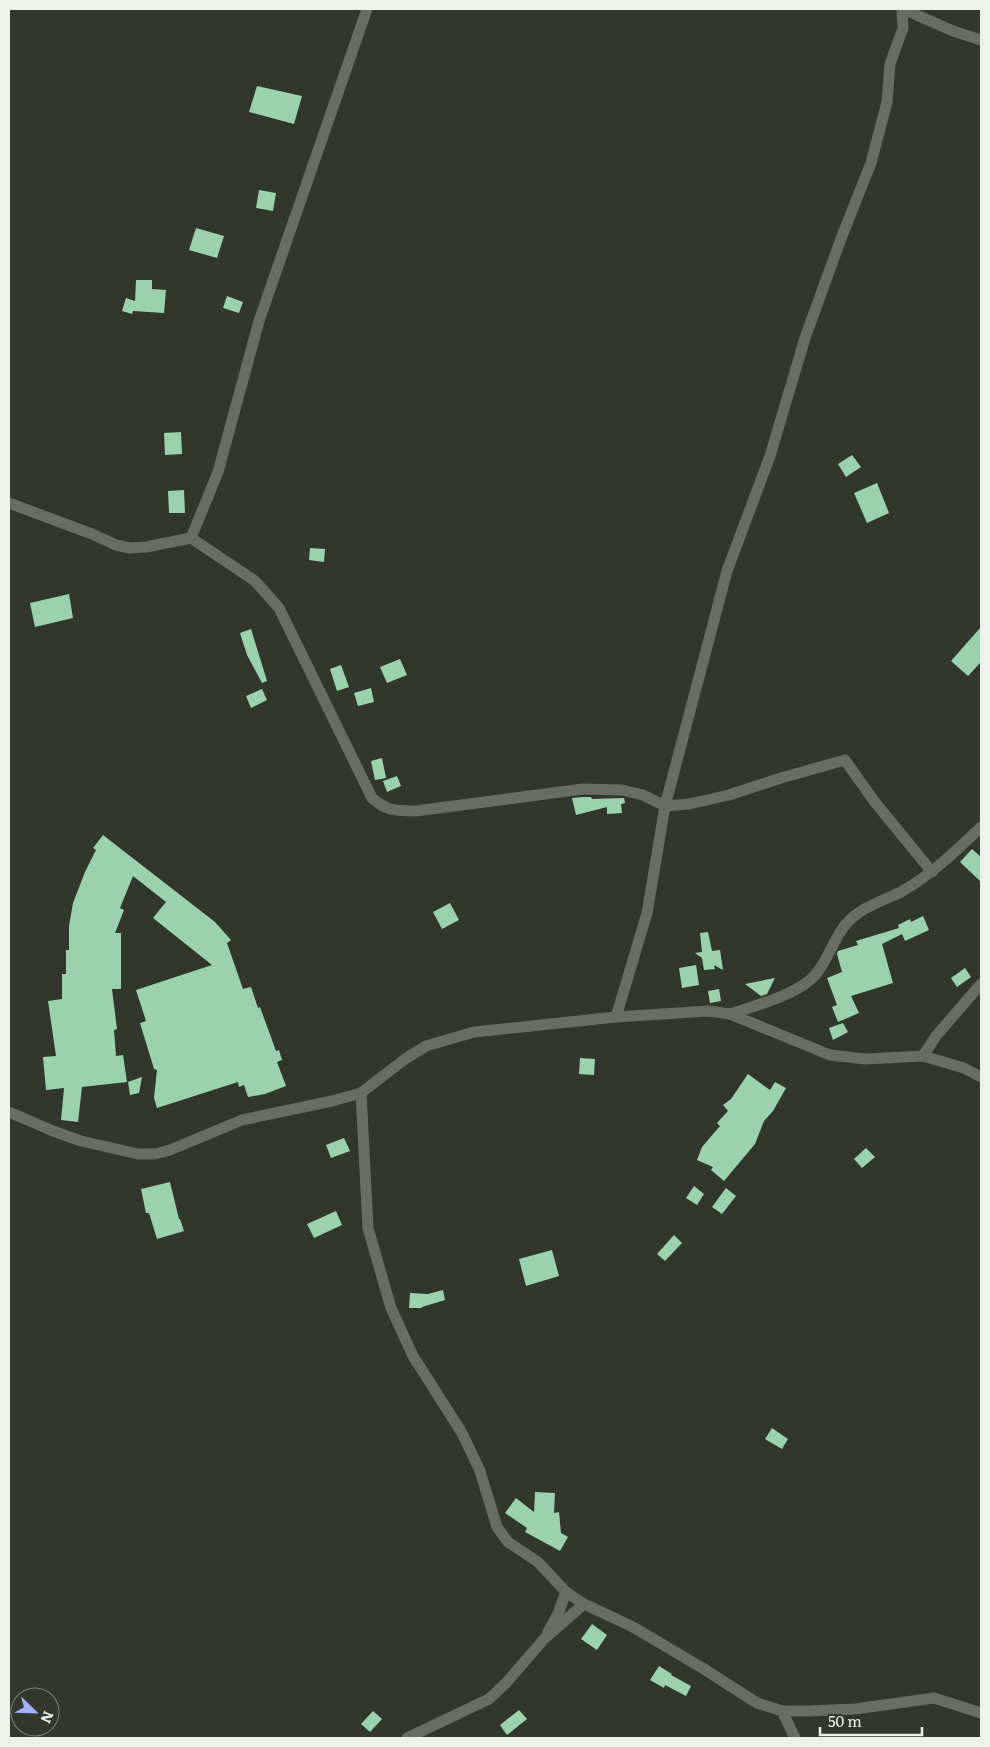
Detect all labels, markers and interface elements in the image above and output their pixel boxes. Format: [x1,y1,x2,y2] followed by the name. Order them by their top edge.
[10,1687,60,1737] north arrow
[820,1704,922,1736] scale bar
[36,1708,59,1727] text: N
[828,1709,862,1732] text: 50 m

